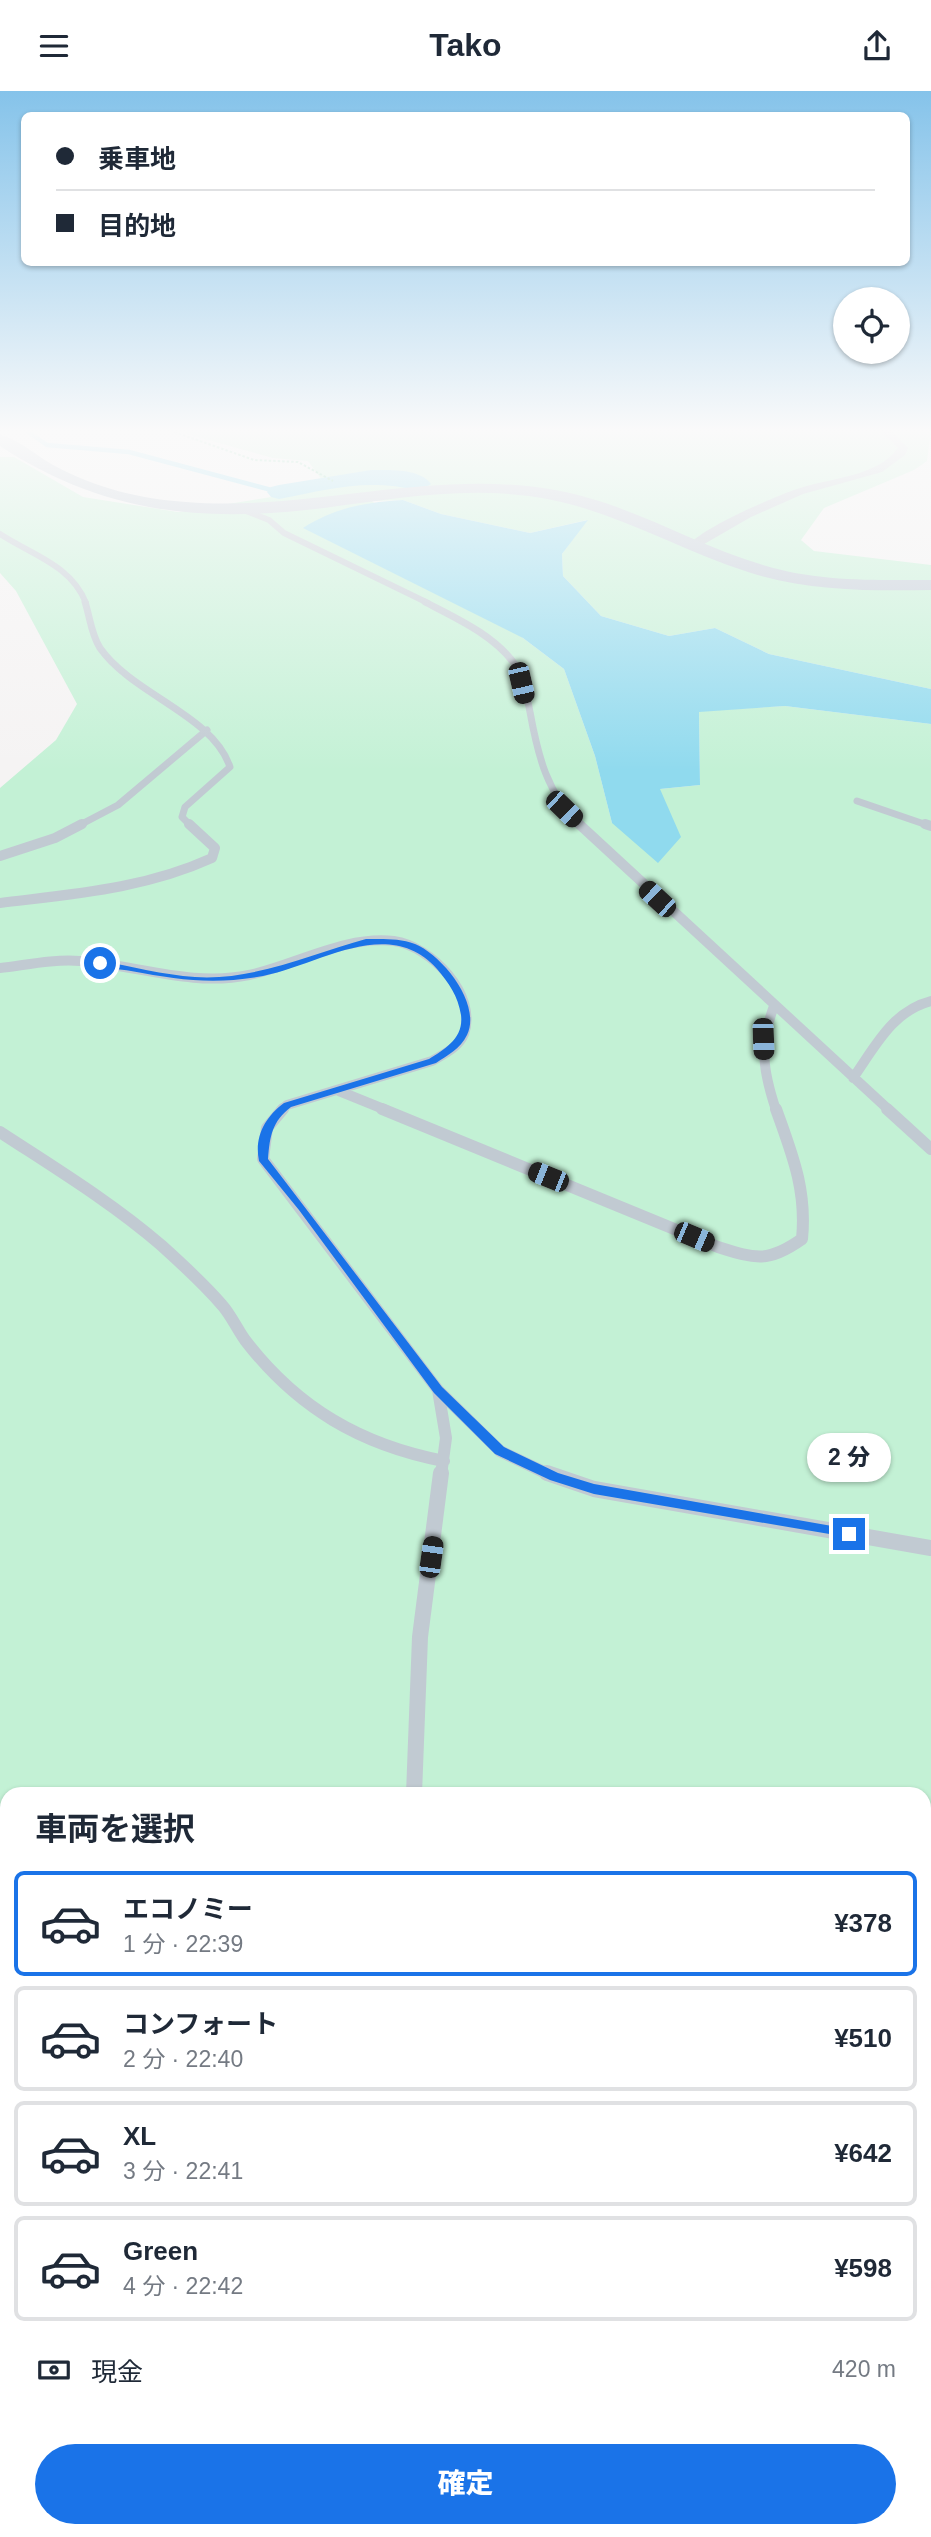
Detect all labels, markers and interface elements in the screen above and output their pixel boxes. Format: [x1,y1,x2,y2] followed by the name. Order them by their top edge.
[35,27,73,65] icon: menu
[429,27,502,63] text: Tako
[858,27,896,65] icon: share
[98,144,176,174] text: 乗車地
[98,211,176,241] text: 目的地
[833,287,910,364] map controls
[833,287,910,364] button: locate
[507,660,536,706] car
[542,787,587,831] car
[635,877,680,921] car
[84,947,116,979] route start
[752,1018,775,1060] car
[525,1159,572,1195] car
[671,1219,718,1255] car
[807,1433,891,1481] callout: 2 分
[828,1444,870,1470] text: 2 分
[833,1518,865,1550] route end
[418,1535,445,1579] car
[35,1811,195,1847] text: 車両を選択
[39,1892,102,1955] icon: car
[123,1894,253,1924] text: エコノミー
[834,1908,892,1938] text: ¥378
[123,1931,243,1957] text: 1 分 · 22:39
[39,2007,102,2070] icon: car
[123,2009,278,2039] text: コンフォート
[834,2023,892,2053] text: ¥510
[123,2046,243,2072] text: 2 分 · 22:40
[123,2121,156,2151] text: XL
[39,2122,102,2185] icon: car
[834,2138,892,2168] text: ¥642
[123,2158,243,2184] text: 3 分 · 22:41
[123,2236,198,2266] text: Green
[39,2237,102,2300] icon: car
[834,2253,892,2283] text: ¥598
[123,2273,243,2299] text: 4 分 · 22:42
[35,2351,73,2389] icon: cash
[832,2356,896,2382] text: 420 m
[91,2357,143,2387] text: 現金
[35,2444,896,2524] button: 確定

